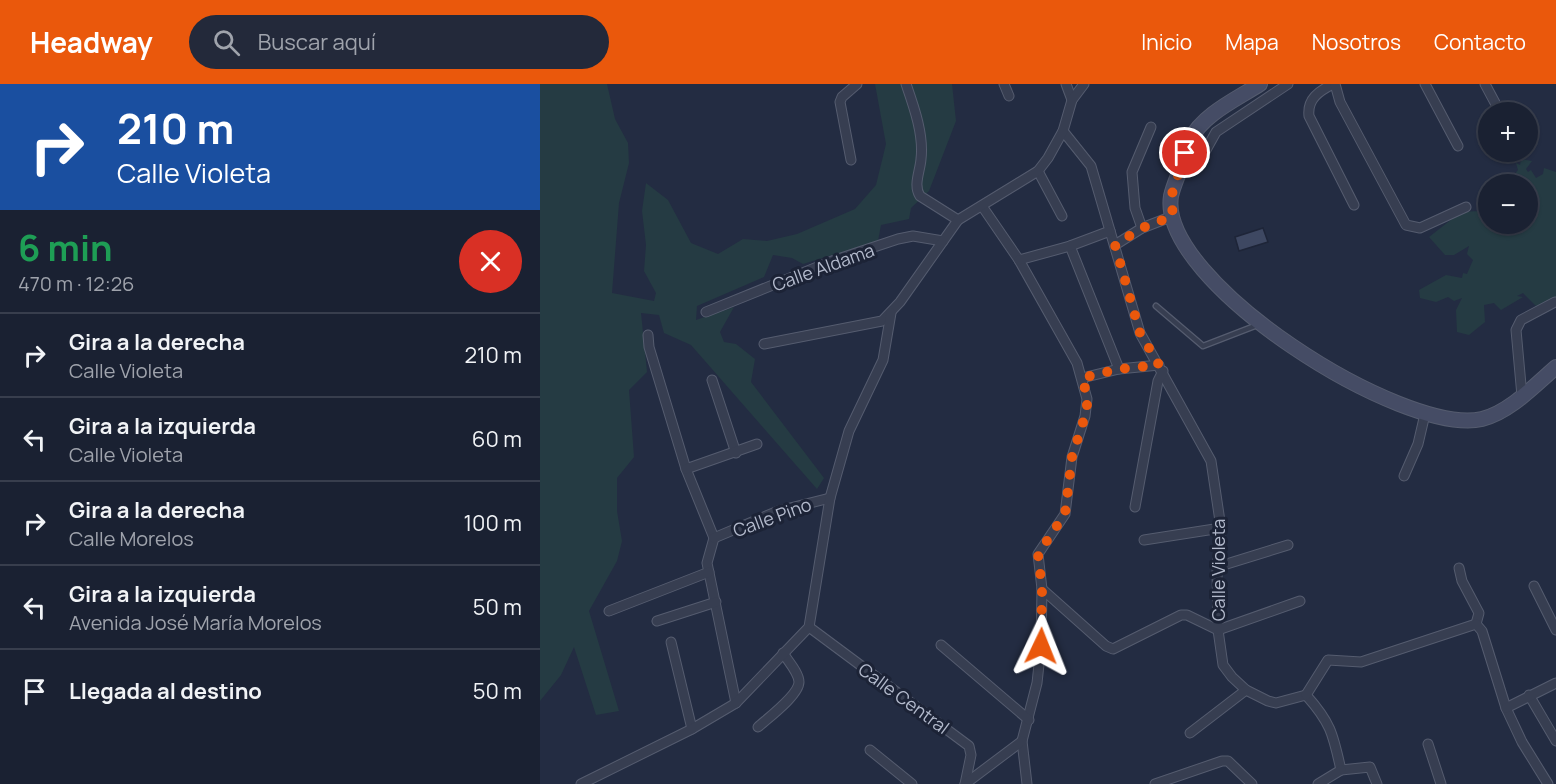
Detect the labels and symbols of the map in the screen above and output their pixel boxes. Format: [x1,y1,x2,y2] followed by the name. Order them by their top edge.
[1159,127,1210,178] pin
[769,237,877,297] street label: Calle Aldama
[729,492,815,542] street label: Calle Pino
[1206,519,1230,621] street label: Calle Violeta
[1009,614,1073,678] position arrow
[854,657,954,739] street label: Calle Central

